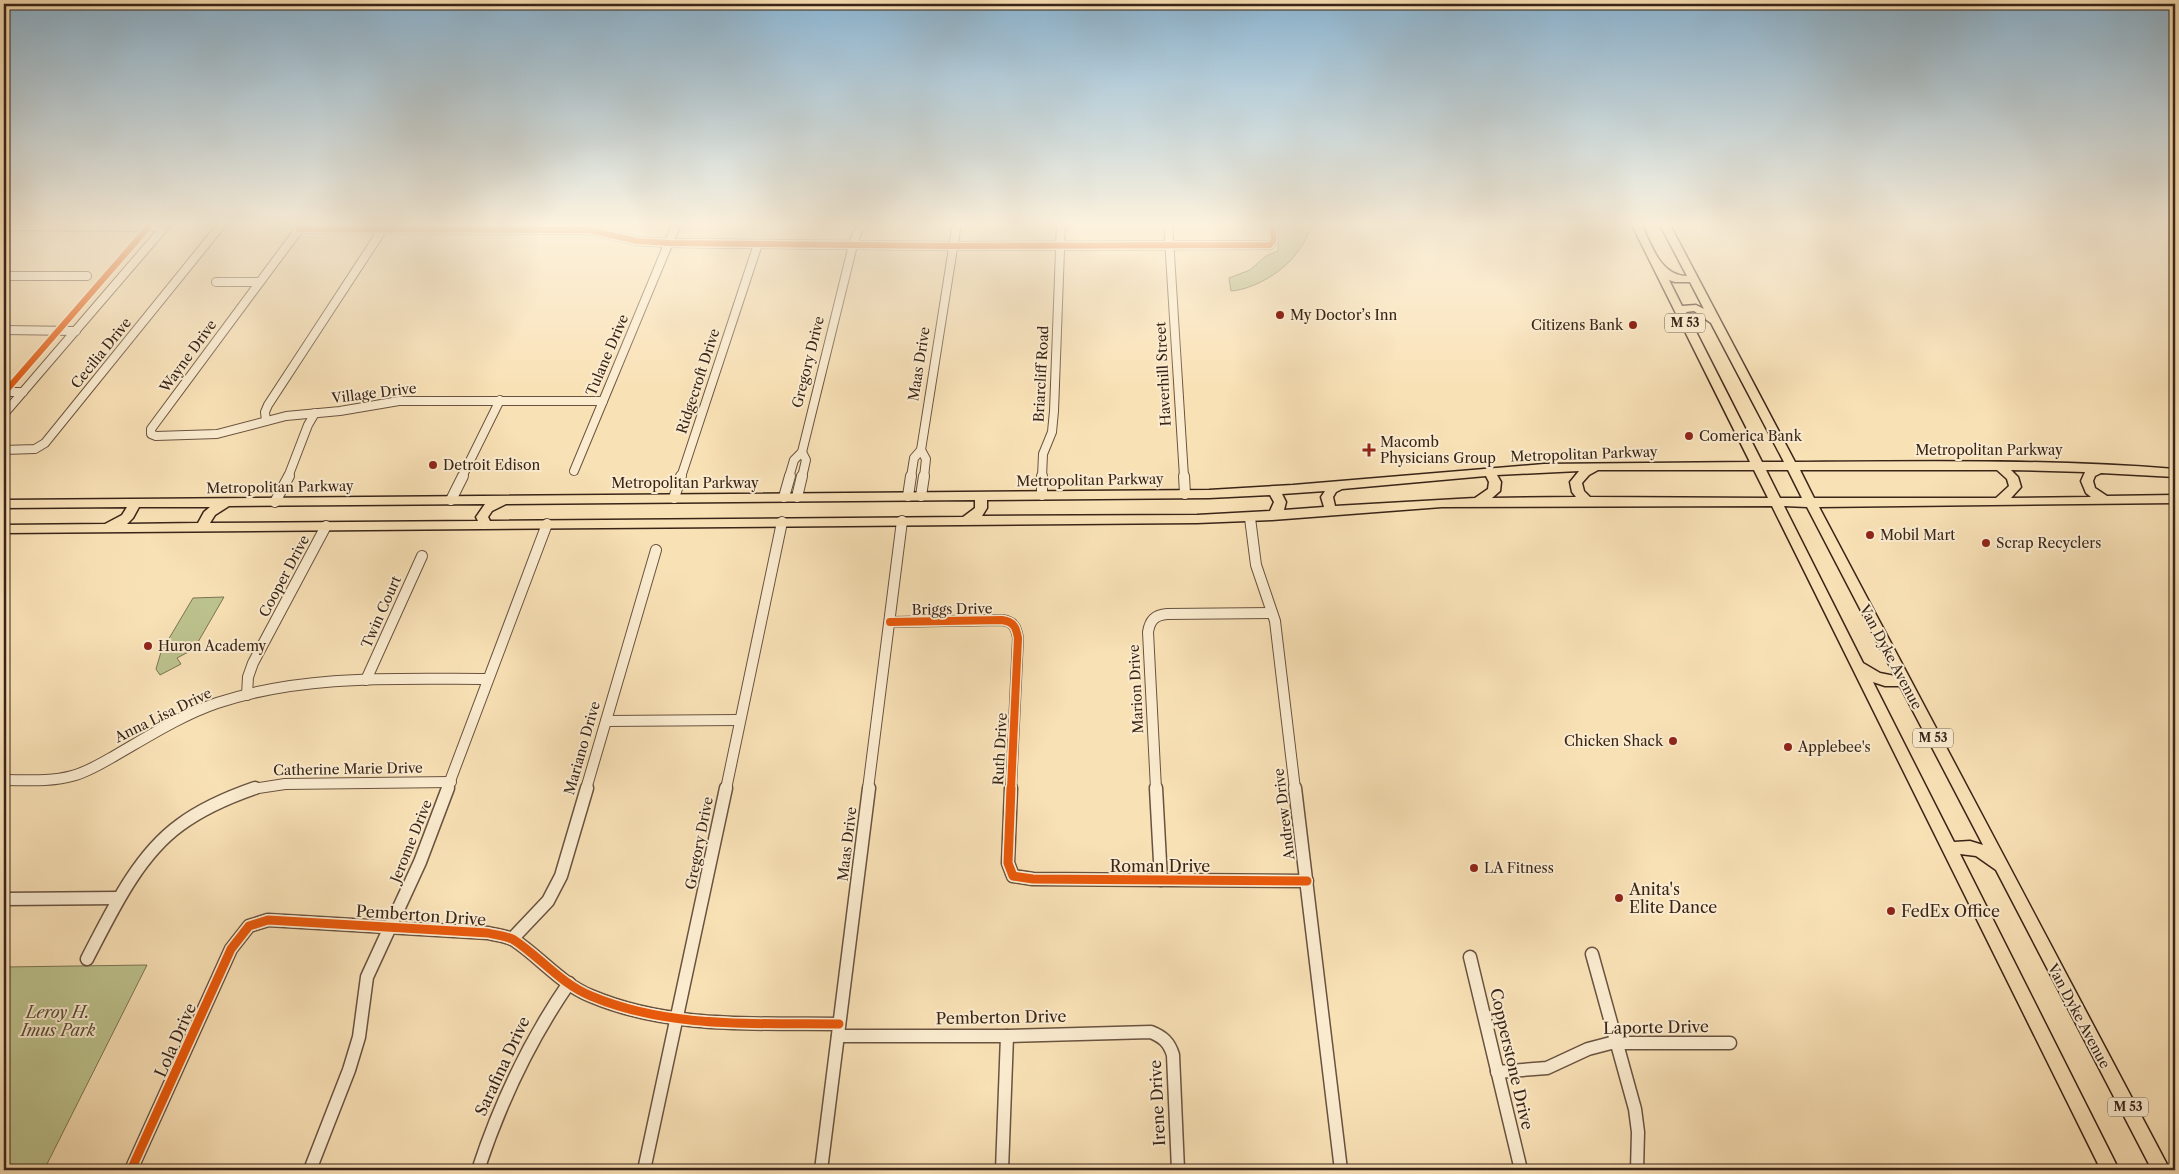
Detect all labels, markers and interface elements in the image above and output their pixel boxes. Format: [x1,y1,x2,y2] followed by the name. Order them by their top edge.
[1290,306,1398,324] place label: My Doctor’s Inn
[1274,309,1286,321] marker: My Doctor’s Inn
[582,311,632,399] street label: Tulane Drive
[67,314,135,392] street label: Cecilia Drive
[788,314,828,410] street label: Gregory Drive
[1665,314,1705,332] road number: M 53
[155,316,221,397] street label: Wayne Drive
[1531,316,1624,334] place label: Citizens Bank
[1627,319,1639,331] marker: Citizens Bank
[1151,321,1175,427] street label: Haverhill Street
[904,325,934,402] street label: Maas Drive
[1029,325,1053,423] street label: Briarcliff Road
[673,326,724,436] street label: Ridgecroft Drive
[330,379,418,407] street label: Village Drive
[1699,427,1803,445] place label: Comerica Bank
[1683,430,1695,442] marker: Comerica Bank
[1380,433,1496,467] place label: Macomb Physicians Group
[1915,441,2063,459] street label: Metropolitan Parkway
[1510,442,1658,466] street label: Metropolitan Parkway
[1362,443,1376,457] marker: Macomb Physicians Group
[443,456,541,474] place label: Detroit Edison
[427,459,439,471] marker: Detroit Edison
[1016,470,1164,490] street label: Metropolitan Parkway
[611,474,759,492] street label: Metropolitan Parkway
[206,477,354,497] street label: Metropolitan Parkway
[1880,526,1955,544] place label: Mobil Mart
[1864,529,1876,541] marker: Mobil Mart
[255,532,313,620] street label: Cooper Drive
[1996,534,2101,552] place label: Scrap Recyclers
[1980,537,1992,549] marker: Scrap Recyclers
[357,573,405,651] street label: Twin Court
[911,599,993,619] street label: Briggs Drive
[1855,601,1926,713] street label: Van Dyke Avenue
[158,637,267,655] place label: Huron Academy
[142,640,154,652] marker: Huron Academy
[1125,644,1147,734] street label: Marion Drive
[111,684,215,747] street label: Anna Lisa Drive
[560,699,604,797] street label: Mariano Drive
[989,712,1011,786] street label: Ruth Drive
[1913,728,1953,748] road number: M 53
[1564,732,1664,750] place label: Chicken Shack
[1667,735,1679,747] marker: Chicken Shack
[1797,738,1871,756] place label: Applebee's
[1782,741,1794,753] marker: Applebee's
[273,759,423,779] street label: Catherine Marie Drive
[1269,767,1299,862] street label: Andrew Drive
[681,795,717,891] street label: Gregory Drive
[385,797,436,887] street label: Jerome Drive
[833,806,861,882] street label: Maas Drive
[1110,856,1210,876] street label: Roman Drive
[1484,859,1554,877] place label: LA Fitness
[1468,862,1480,874] marker: LA Fitness
[1628,879,1717,917] place label: Anita's Elite Dance
[1613,892,1625,904] marker: Anita's Elite Dance
[355,900,487,930] street label: Pemberton Drive
[1901,901,2000,921] place label: FedEx Office
[1885,905,1897,917] marker: FedEx Office
[2043,960,2114,1072] street label: Van Dyke Avenue
[1486,986,1538,1132] street label: Copperstone Drive
[150,1000,200,1080] street label: Lola Drive
[19,1002,96,1040] park label: Leroy H. Imus Park
[935,1006,1067,1028] street label: Pemberton Drive
[470,1013,534,1119] street label: Sarafina Drive
[1603,1016,1709,1038] street label: Laporte Drive
[1145,1059,1169,1147] street label: Irene Drive
[2108,1098,2148,1116] road number: M 53

